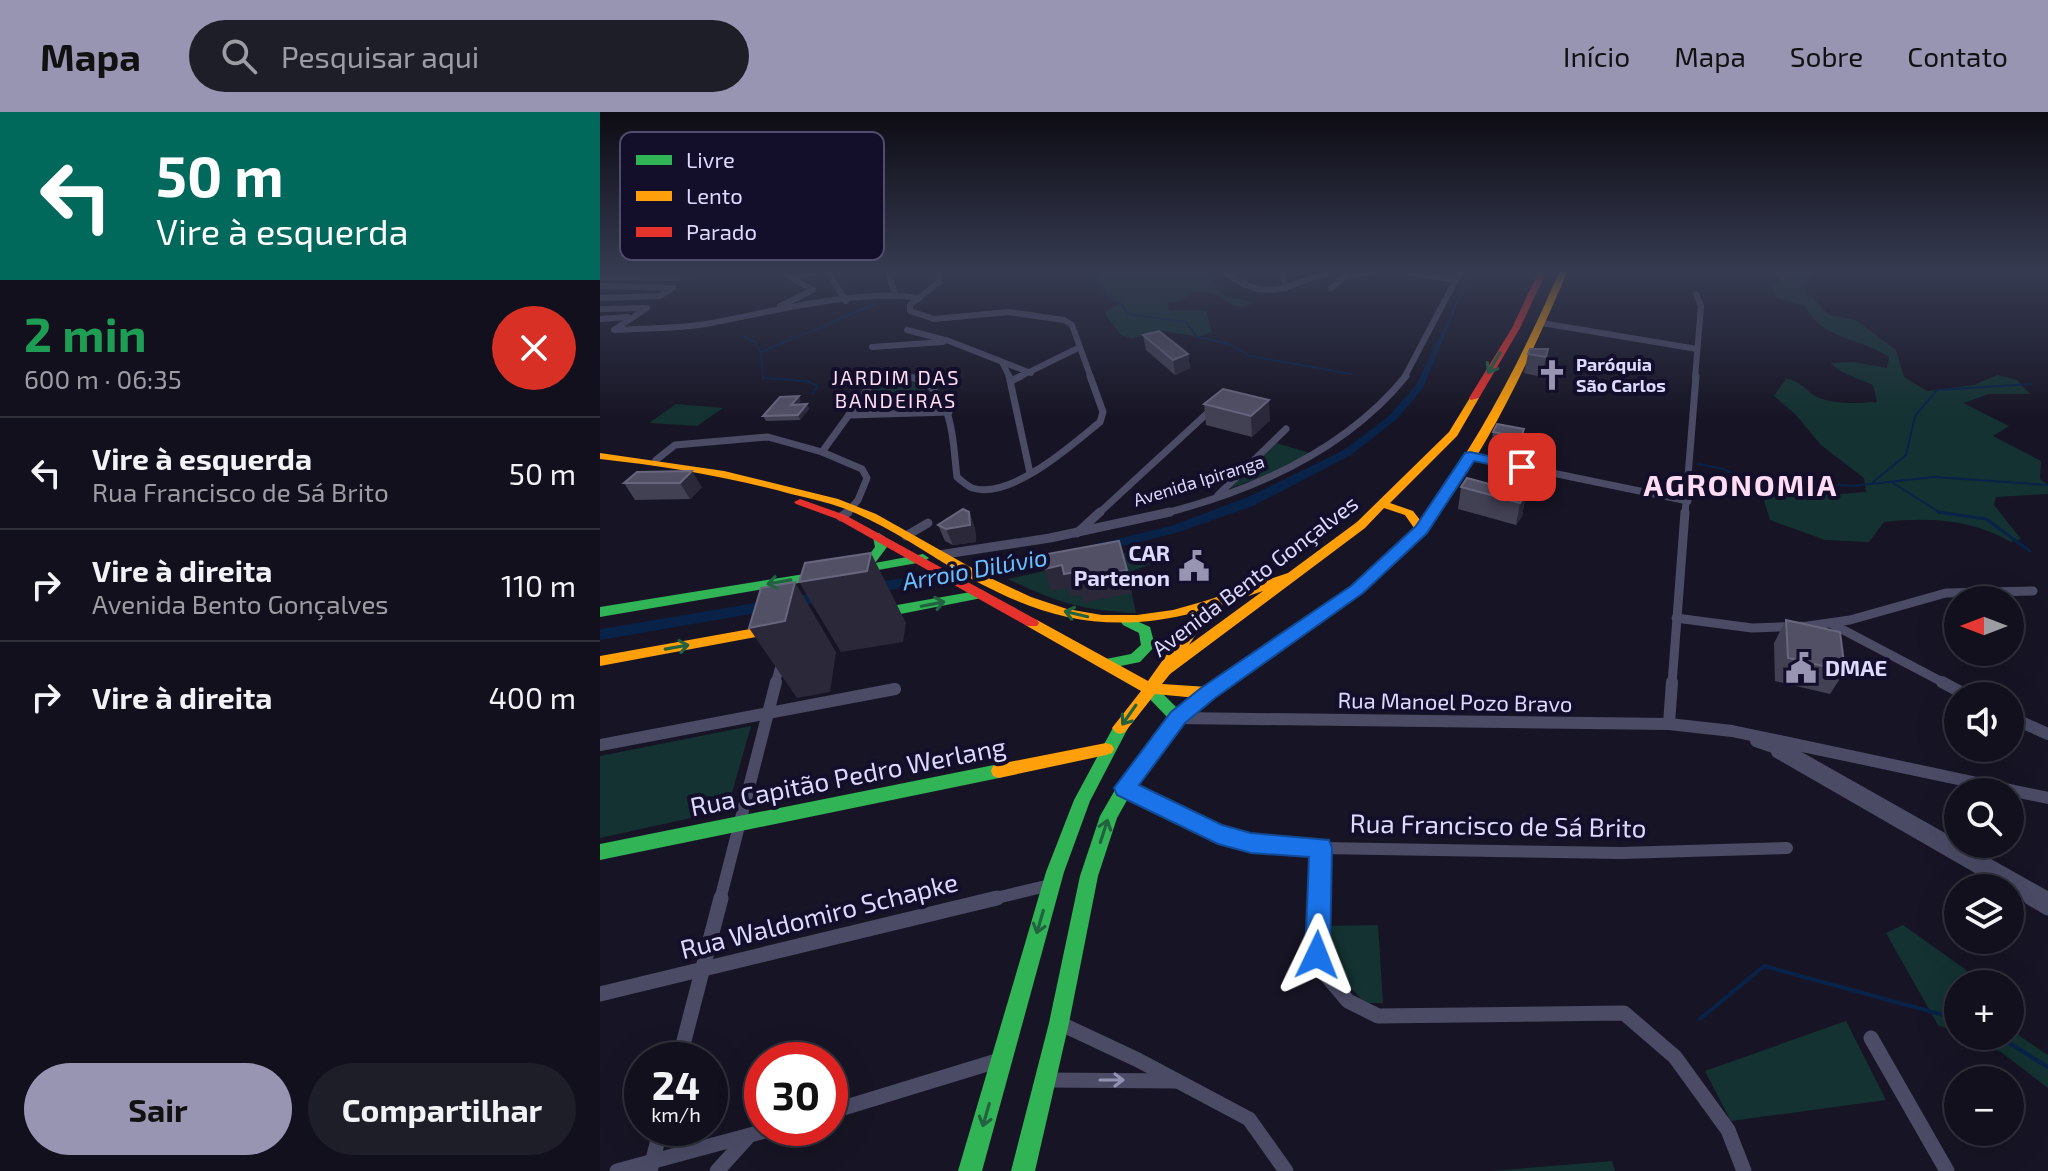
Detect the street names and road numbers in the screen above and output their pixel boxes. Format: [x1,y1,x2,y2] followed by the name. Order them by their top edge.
[1130,450,1267,510] street label: Avenida Ipiranga
[1146,489,1364,663] street label: Avenida Bento Gonçalves
[1337,686,1573,716] street label: Rua Manoel Pozo Bravo
[687,730,1008,821] street label: Rua Capitão Pedro Werlang
[1349,806,1647,843] street label: Rua Francisco de Sá Brito
[677,865,961,964] street label: Rua Waldomiro Schapke

